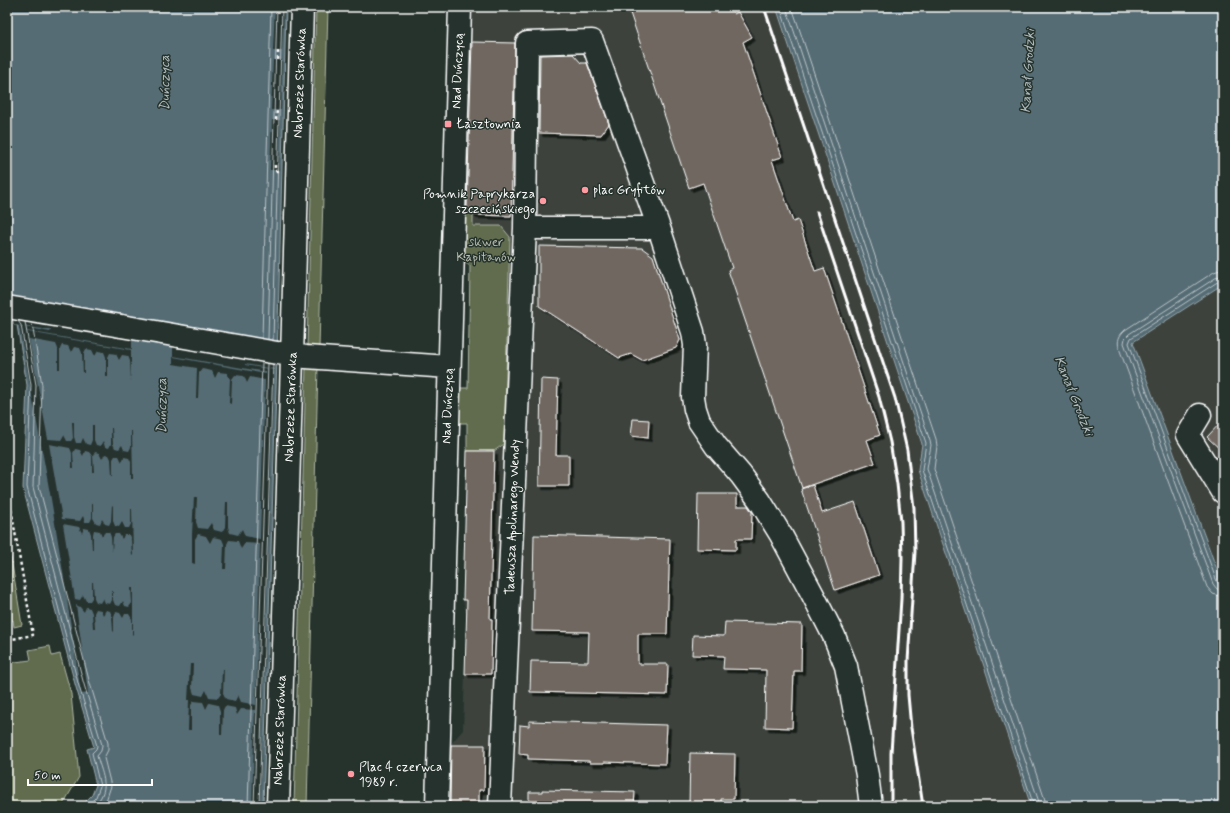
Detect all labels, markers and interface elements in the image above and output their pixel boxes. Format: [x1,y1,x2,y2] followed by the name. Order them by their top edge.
[290,27,310,139] street label: Nabrzeże Starówka
[1017,27,1039,114] water label: Kanał Grodzki
[448,32,468,109] street label: Nad Duńczycą
[156,55,174,111] water label: Duńczyca
[456,116,522,133] place label: Łasztownia
[443,119,453,129] marker: Łasztownia
[593,182,665,199] place label: plac Gryfitów
[580,185,590,195] marker: plac Gryfitów
[423,186,535,219] place label: Pomnik Paprykarza szczecińskiego
[538,196,548,206] marker: Pomnik Paprykarza szczecińskiego
[456,234,516,266] park label: skwer Kapitanów
[281,351,301,463] street label: Nabrzeże Starówka
[1050,353,1099,440] water label: Kanał Grodzki
[438,367,458,444] street label: Nad Duńczycą
[153,378,171,434] water label: Duńczyca
[502,439,525,595] street label: Tadeusza Apolinarego Wendy
[270,674,290,786] street label: Nabrzeże Starówka
[359,759,442,791] place label: Plac 4 czerwca 1989 r.
[28,761,152,787] scale bar
[34,768,61,784] text: 50 m
[346,769,356,779] marker: Plac 4 czerwca 1989 r.

